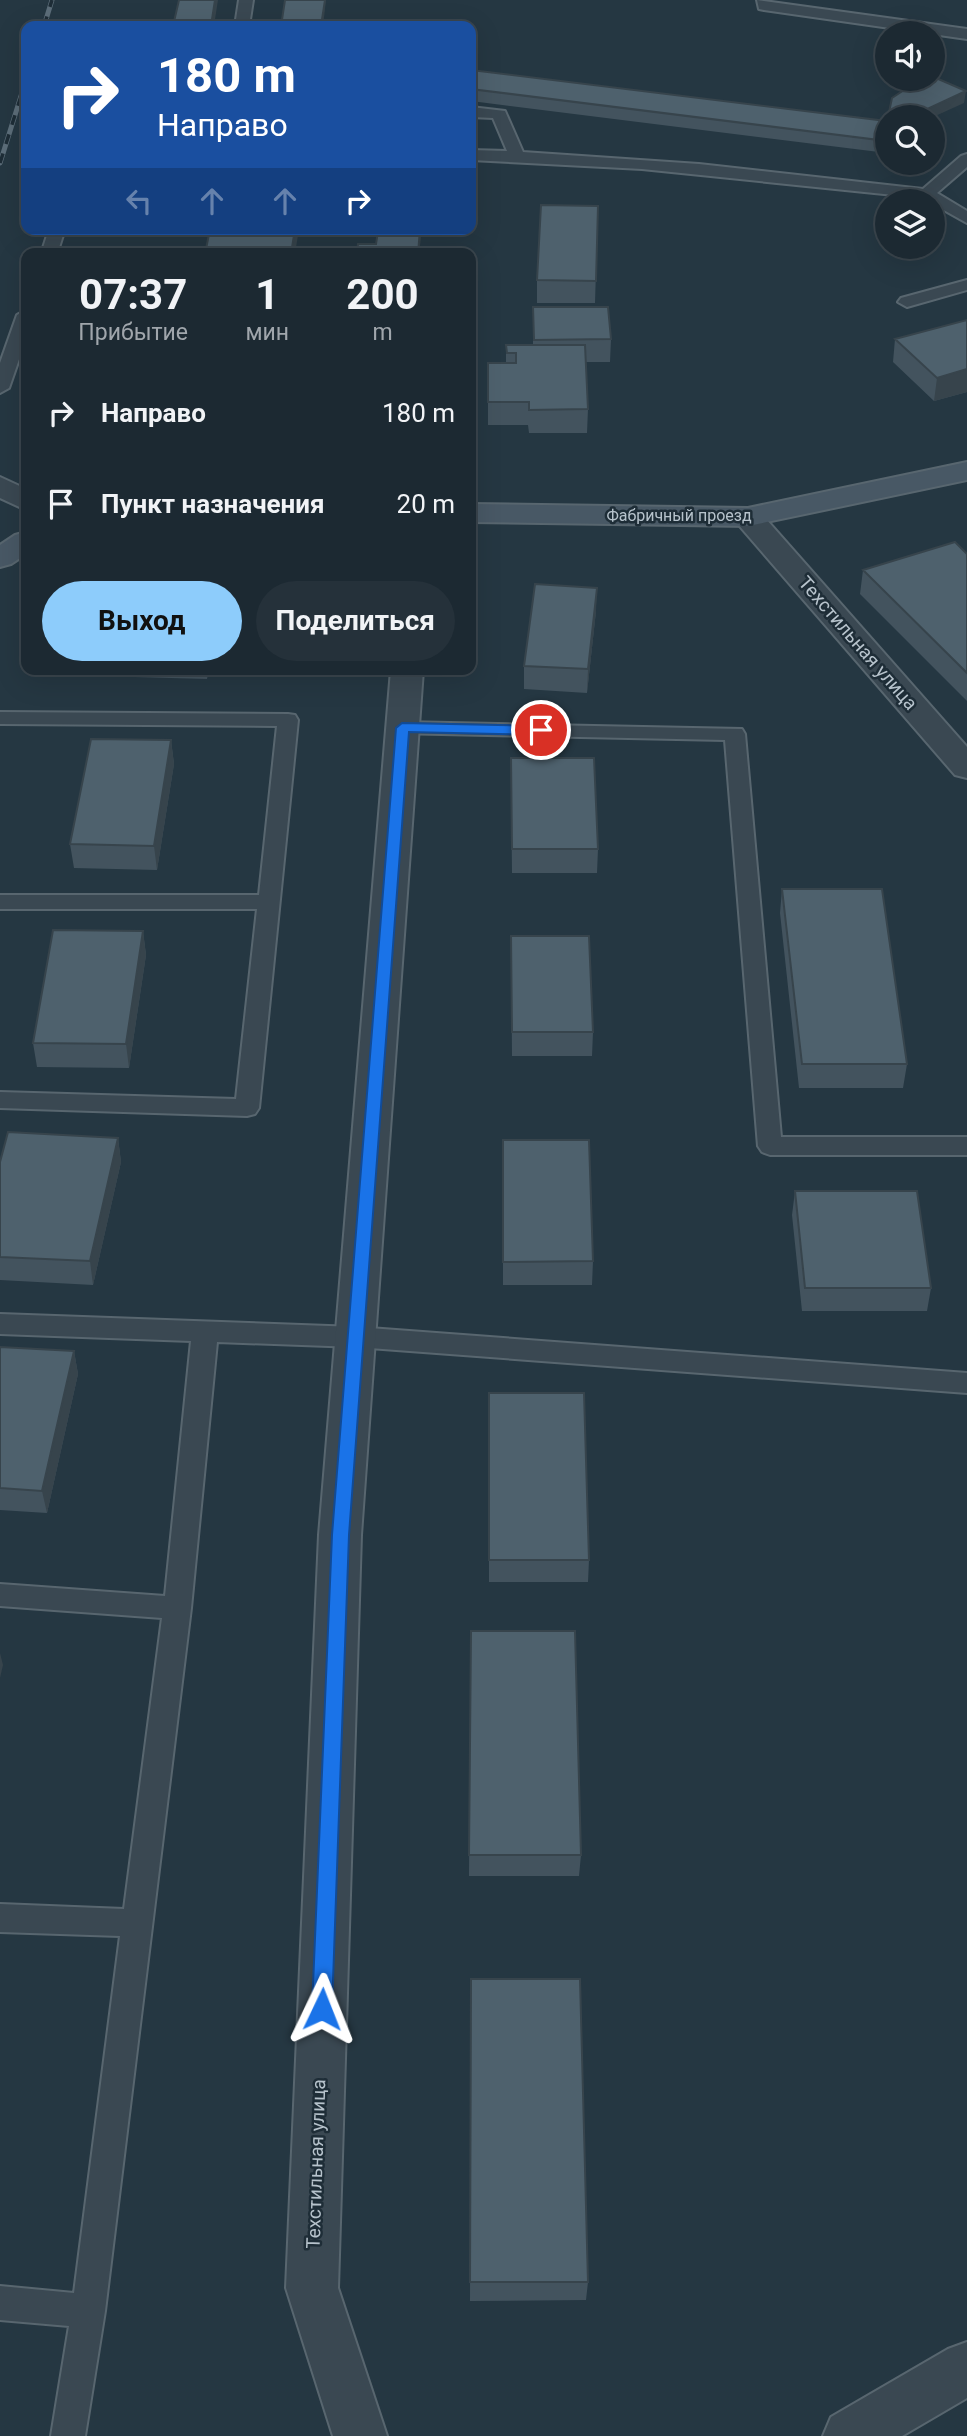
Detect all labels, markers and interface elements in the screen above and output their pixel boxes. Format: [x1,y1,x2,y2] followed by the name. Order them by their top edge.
[875,21,945,259] map controls
[875,21,945,91] button: sound
[157,47,296,104] text: 180 m
[42,49,133,140] icon: right
[875,105,945,175] button: search
[157,106,288,144] text: Направо
[120,182,158,220] icon: left
[193,182,231,220] icon: ahead
[266,182,304,220] icon: ahead
[339,182,377,220] icon: right
[875,189,945,259] button: layers
[79,270,187,319] text: 07:37
[255,270,279,319] text: 1
[346,270,419,319] text: 200
[78,319,188,346] text: Прибытие
[245,319,289,346] text: мин
[372,319,393,346] text: m
[42,394,80,432] icon: right
[101,398,206,428] text: Направо
[382,398,455,428] text: 180 m
[42,485,80,523] icon: arrive
[101,489,325,519] text: Пункт назначения
[397,489,455,519] text: 20 m
[606,506,752,525] street label: Фабричный проезд
[794,571,922,715] street label: Техстильная улица
[42,581,242,661] button: Выход
[256,581,455,661] button: Поделиться
[511,700,571,760] pin
[522,711,560,749] icon: arrive
[285,1972,359,2046] position arrow
[302,2079,330,2249] street label: Техстильная улица

